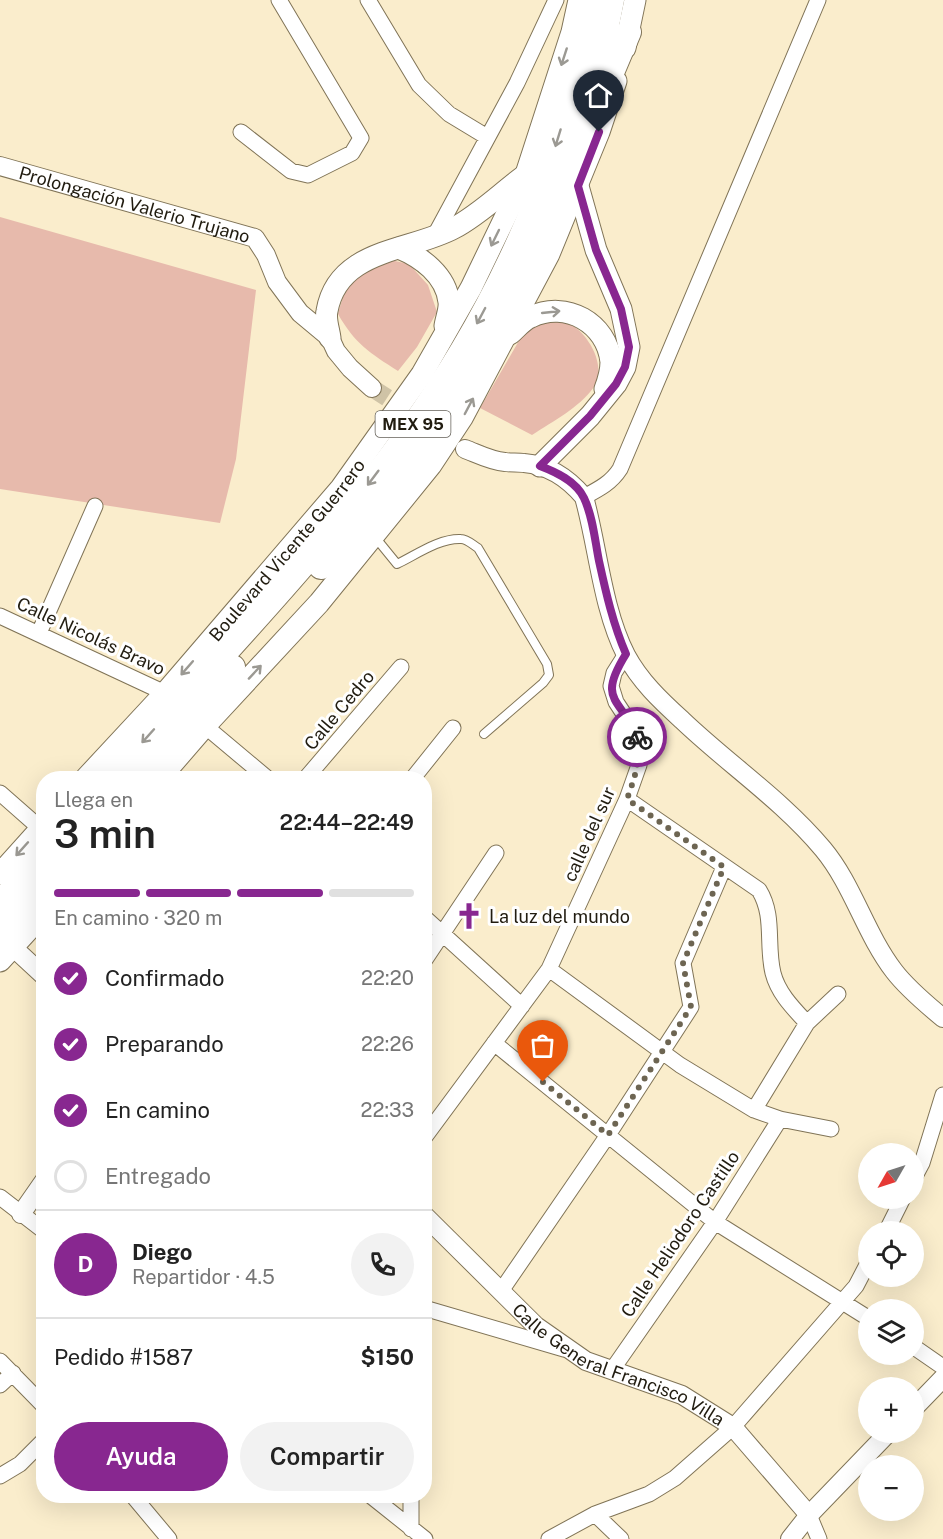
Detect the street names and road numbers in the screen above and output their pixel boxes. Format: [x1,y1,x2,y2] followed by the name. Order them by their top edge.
[17,161,253,247] street label: Prolongación Valerio Trujano
[376,411,450,437] road number: MEX 95
[204,455,369,645] street label: Boulevard Vicente Guerrero
[14,592,168,680] street label: Calle Nicolás Bravo
[300,666,378,754] street label: Calle Cedro
[559,783,619,885] street label: calle del sur
[617,1147,743,1321] street label: Calle Heliodoro Castillo
[508,1299,728,1429] street label: Calle General Francisco Villa

